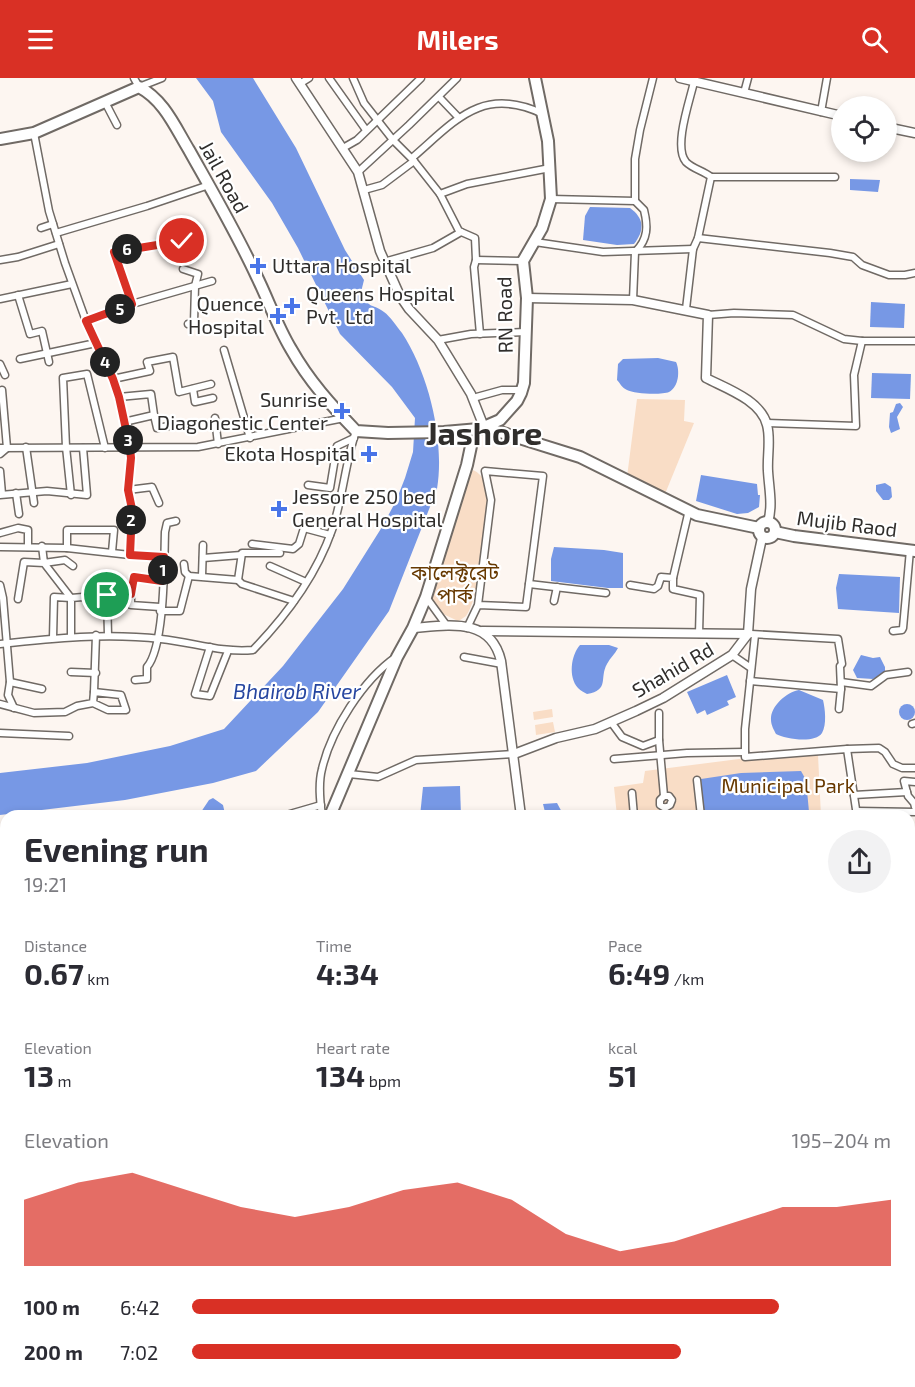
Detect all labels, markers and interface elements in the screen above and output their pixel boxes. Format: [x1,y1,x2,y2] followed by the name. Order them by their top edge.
[24,23,57,56] icon: menu
[416,23,499,55] text: Milers
[858,23,891,56] icon: search
[831,96,897,162] map controls
[831,96,897,162] button: locate
[195,136,254,217] street label: Jail Road
[156,215,207,266] pin
[165,224,198,257] icon: check
[112,234,142,264] pin: 6
[122,239,132,258] text: 6
[272,253,411,277] place label: Uttara Hospital
[249,257,267,275] marker: Uttara Hospital
[491,276,517,354] street label: RN Road
[306,281,455,328] place label: Queens Hospital Pvt. Ltd
[188,291,264,338] place label: Quence Hospital
[105,294,135,324] pin: 5
[283,297,301,315] marker: Queens Hospital Pvt. Ltd
[116,299,124,318] text: 5
[269,307,287,325] marker: Quence Hospital
[90,347,120,377] pin: 4
[100,352,110,371] text: 4
[157,387,328,434] place label: Sunrise Diagonestic Center
[333,402,351,420] marker: Sunrise Diagonestic Center
[426,413,542,451] district label: Jashore
[113,425,143,455] pin: 3
[123,430,133,449] text: 3
[225,441,356,465] place label: Ekota Hospital
[360,445,378,463] marker: Ekota Hospital
[292,484,443,531] place label: Jessore 250 bed General Hospital
[270,500,288,518] marker: Jessore 250 bed General Hospital
[116,505,146,535] pin: 2
[796,505,899,541] street label: Mujib Raod
[126,510,136,529] text: 2
[148,555,178,585] pin: 1
[160,560,166,579] text: 1
[410,560,500,607] park label: কালেক্টরেট পার্ক
[81,569,132,620] pin
[90,578,123,611] icon: arrive
[627,636,718,702] street label: Shahid Rd
[233,678,362,703] water label: Bhairob River
[721,773,855,797] park label: Municipal Park
[24,829,209,869] text: Evening run
[828,830,891,893] button: share
[24,872,67,896] text: 19:21
[24,936,87,955] text: Distance
[316,936,352,955] text: Time
[608,936,642,955] text: Pace
[24,955,84,991] text: 0.67
[316,955,379,991] text: 4:34
[608,955,670,991] text: 6:49
[84,969,110,988] text: km
[670,969,704,988] text: /km
[24,1038,92,1057] text: Elevation
[316,1038,390,1057] text: Heart rate
[608,1038,637,1057] text: kcal
[24,1057,54,1093] text: 13
[316,1057,365,1093] text: 134
[608,1057,638,1093] text: 51
[54,1071,72,1090] text: m
[365,1071,401,1090] text: bpm
[24,1128,109,1152] text: Elevation
[791,1128,891,1152] text: 195–204 m
[24,1295,80,1319] text: 100 m
[120,1295,160,1319] text: 6:42
[24,1340,83,1364] text: 200 m
[120,1340,158,1364] text: 7:02

